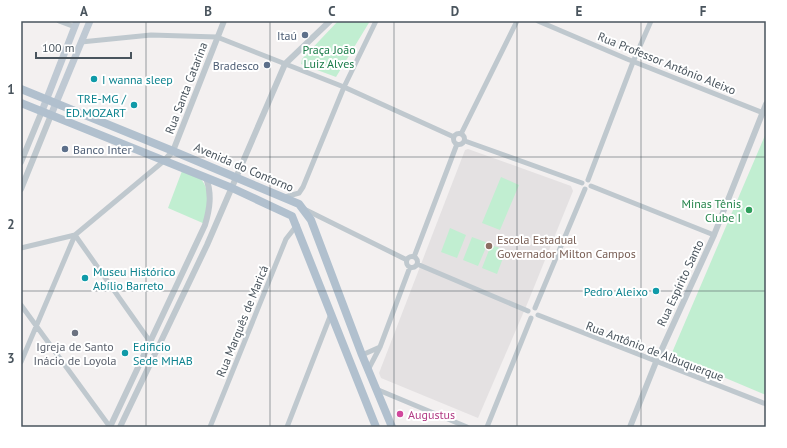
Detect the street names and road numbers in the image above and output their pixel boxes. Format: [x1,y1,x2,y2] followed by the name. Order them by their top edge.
[596,28,738,98] street label: Rua Professor Antônio Aleixo
[162,40,210,136] street label: Rua Santa Catarina
[192,139,296,195] street label: Avenida do Contorno
[653,237,707,329] street label: Rua Espírito Santo
[213,263,271,379] street label: Rua Marquês de Maricá
[584,318,726,384] street label: Rua Antônio de Albuquerque

